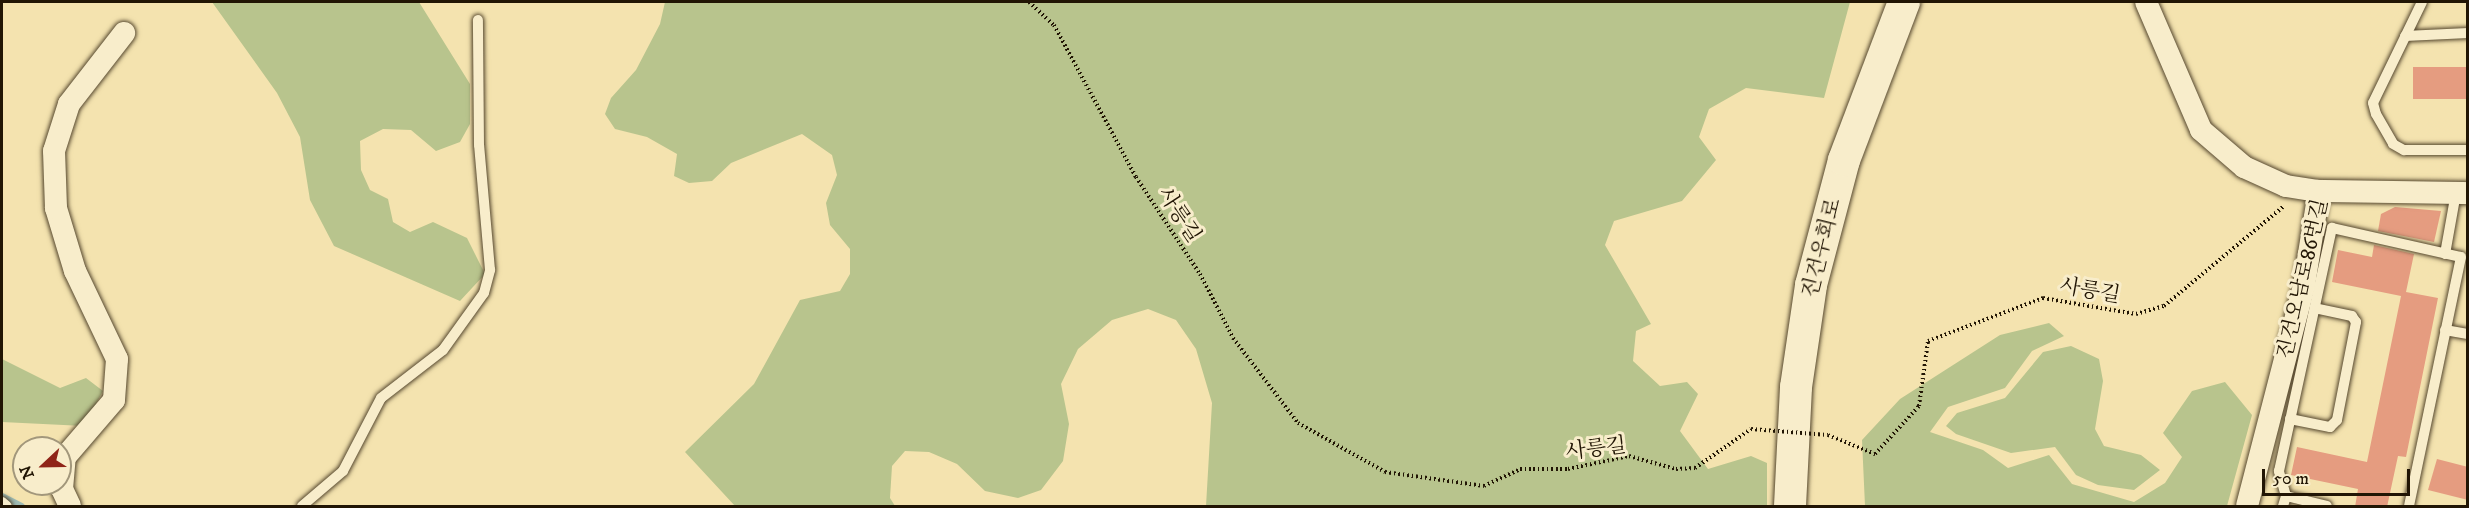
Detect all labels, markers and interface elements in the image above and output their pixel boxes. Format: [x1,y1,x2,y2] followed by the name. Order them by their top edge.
[1152,183,1206,247] street label: 사릉길
[1798,196,1846,300] street label: 진건우회로
[2272,197,2334,361] street label: 진건오남로86번길
[2058,273,2122,309] street label: 사릉길
[1564,433,1628,465] street label: 사릉길
[12,436,72,496] north arrow
[2265,457,2414,495] scale bar
[15,462,39,482] text: N
[2273,468,2309,490] text: 50 m

